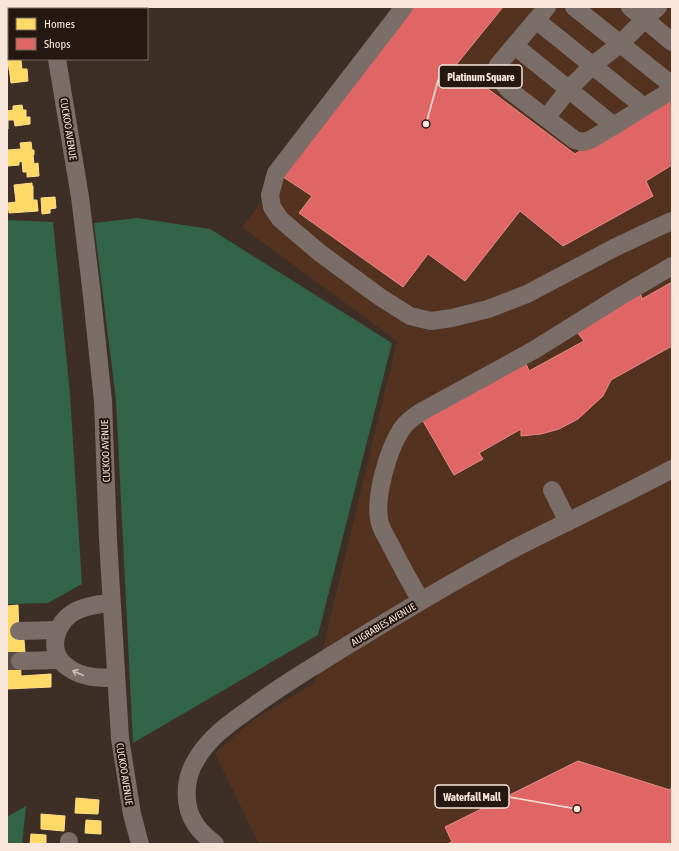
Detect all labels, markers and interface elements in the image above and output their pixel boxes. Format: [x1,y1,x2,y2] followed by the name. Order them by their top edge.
[8,8,148,60] legend
[44,17,75,31] text: Homes
[44,37,70,51] text: Shops
[439,65,522,88] callout: Platinum Square
[447,71,515,83] text: Platinum Square
[58,97,79,162] street label: CUCKOO AVENUE
[99,419,112,482] street label: CUCKOO AVENUE
[349,601,418,648] street label: AUGRABIES AVENUE
[72,669,84,676] one-way arrow
[114,742,135,807] street label: CUCKOO AVENUE
[435,785,509,808] callout: Waterfall Mall
[442,791,502,803] text: Waterfall Mall

